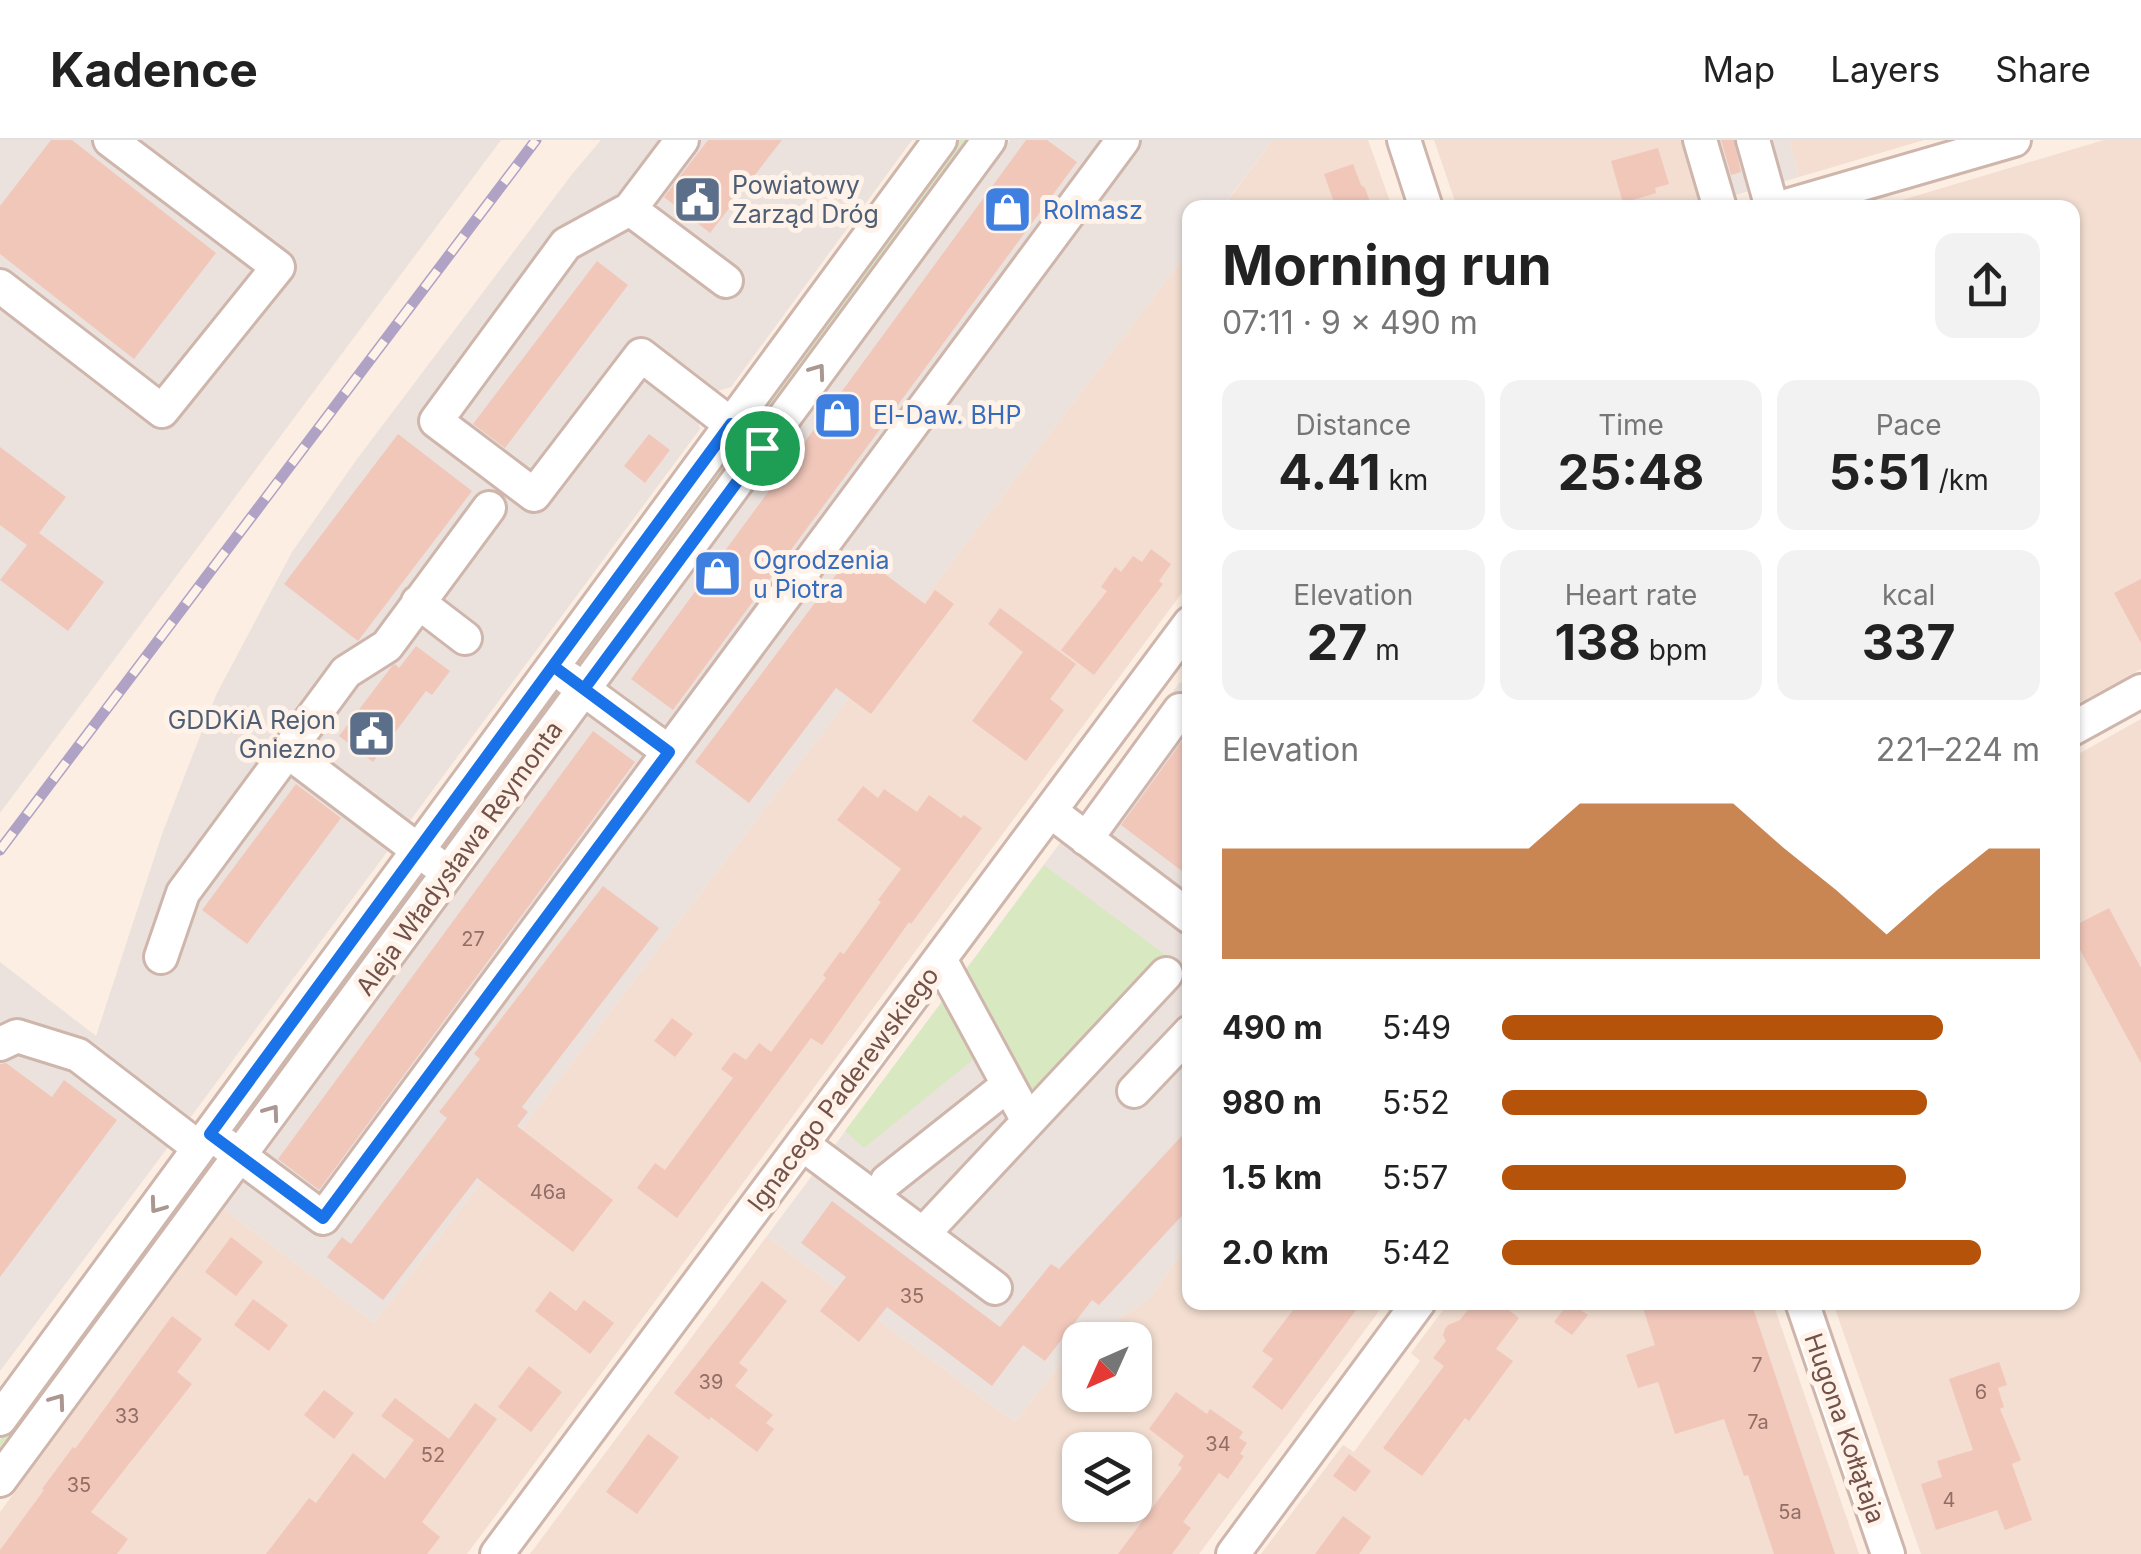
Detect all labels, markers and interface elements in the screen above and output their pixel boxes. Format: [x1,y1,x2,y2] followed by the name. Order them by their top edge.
[50,40,258,99] text: Kadence
[1703,48,1775,90] text: Map
[1830,48,1940,90] text: Layers
[1995,48,2091,90] text: Share
[732,170,879,229] place label: Powiatowy Zarząd Dróg
[671,173,723,225] public building icon: Powiatowy Zarząd Dróg
[982,184,1034,236] shop icon: Rolmasz
[1043,195,1143,225] place label: Rolmasz
[1222,232,1552,298] text: Morning run
[1935,233,2040,338] button: share
[1222,303,1478,342] text: 07:11 · 9 × 490 m
[807,364,824,382] one-way arrow
[812,389,864,441] shop icon: El-Daw. BHP
[873,400,1021,430] place label: El-Daw. BHP
[720,406,805,491] pin
[1296,408,1411,442] text: Distance
[1598,408,1664,442] text: Time
[1876,408,1942,442] text: Pace
[735,421,790,476] icon: arrive
[1278,442,1381,502] text: 4.41
[1558,442,1704,502] text: 25:48
[1829,442,1931,502] text: 5:51
[1381,463,1428,497] text: km
[1931,463,1989,497] text: /km
[753,545,890,604] place label: Ogrodzenia u Piotra
[692,548,744,600] shop icon: Ogrodzenia u Piotra
[1293,578,1413,612] text: Elevation
[1565,578,1697,612] text: Heart rate
[1882,578,1935,612] text: kcal
[1307,612,1367,672] text: 27
[1554,612,1641,672] text: 138
[1862,612,1955,672] text: 337
[1367,633,1400,667] text: m
[1641,633,1708,667] text: bpm
[168,705,336,764] place label: GDDKiA Rejon Gniezno
[345,708,397,760] public building icon: GDDKiA Rejon Gniezno
[349,715,569,1001] street label: Aleja Władysława Reymonta
[1222,730,1359,769] text: Elevation
[1876,730,2040,769] text: 221–224 m
[461,927,485,951] house number: 27
[741,961,945,1217] street label: Ignacego Paderewskiego
[1222,1008,1323,1047] text: 490 m
[1382,1008,1451,1047] text: 5:49
[1222,1083,1322,1122] text: 980 m
[1382,1083,1450,1122] text: 5:52
[259,1104,278,1123] one-way arrow
[1222,1158,1322,1197] text: 1.5 km
[1382,1158,1448,1197] text: 5:57
[530,1180,566,1204] house number: 46a
[151,1195,168,1213] one-way arrow
[1222,1233,1329,1272] text: 2.0 km
[1382,1233,1451,1272] text: 5:42
[900,1284,924,1308] house number: 35
[1062,1322,1152,1412] north arrow
[1062,1322,1152,1522] map controls
[1798,1329,1892,1527] street label: Hugona Kołłątaja
[1751,1353,1763,1377] house number: 7
[699,1370,723,1394] house number: 39
[1975,1380,1987,1404] house number: 6
[46,1394,63,1412] one-way arrow
[115,1404,139,1428] house number: 33
[1747,1410,1769,1434] house number: 7a
[1062,1432,1152,1522] button: layers
[1205,1432,1231,1456] house number: 34
[421,1443,445,1467] house number: 52
[67,1473,91,1497] house number: 35
[1943,1488,1955,1512] house number: 4
[1778,1500,1802,1524] house number: 5a

